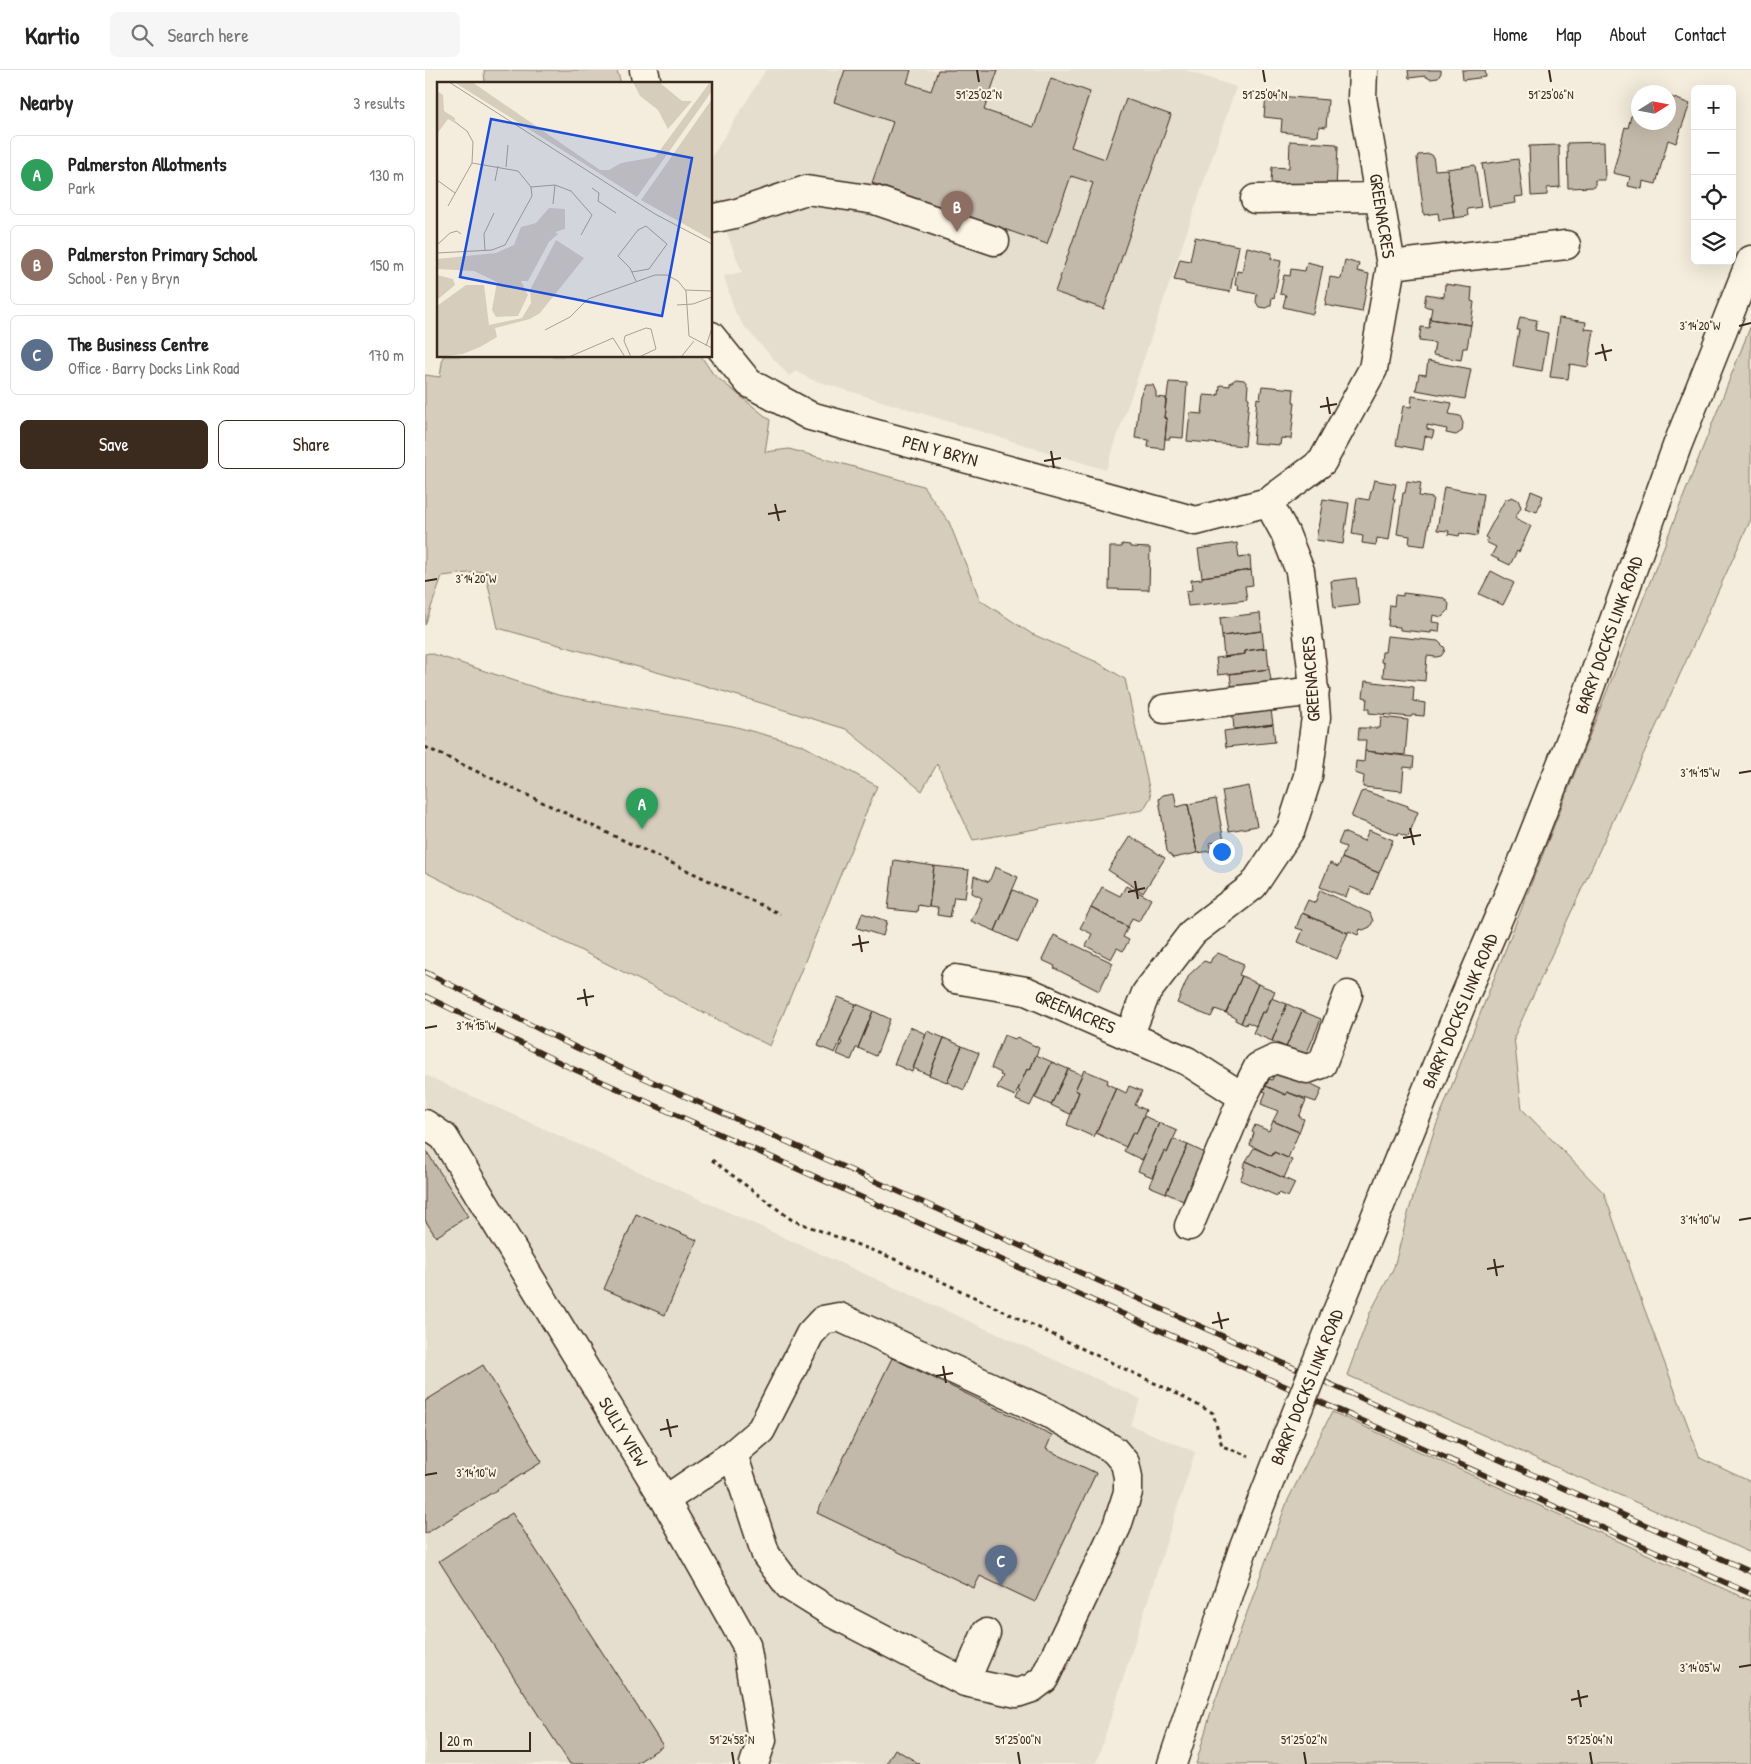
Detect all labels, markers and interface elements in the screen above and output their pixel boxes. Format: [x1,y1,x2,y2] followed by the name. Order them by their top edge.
[110,12,460,57] search box
[25,19,80,51] text: Kartio
[128,21,156,49] icon: search
[168,22,249,48] text: Search here
[1493,22,1528,47] text: Home
[1556,22,1581,47] text: Map
[1609,22,1646,47] text: About
[1674,22,1726,47] text: Contact
[437,82,713,358] inset map
[1631,85,1676,130] north arrow
[1691,85,1736,265] map controls
[1691,85,1736,130] button: +
[956,86,1002,103] text: 51°25'02"N
[1243,86,1287,103] text: 51°25'04"N
[1528,86,1574,103] text: 51°25'06"N
[20,88,73,117] text: Nearby
[353,92,405,114] text: 3 results
[1691,130,1736,175] button: −
[68,151,226,177] text: Palmerston Allotments
[33,164,41,186] text: A
[369,164,404,186] text: 130 m
[1363,172,1402,260] street label: GREENACRES
[1691,175,1736,220] button: locate
[68,177,95,199] text: Park
[941,191,973,232] pin: B
[1691,220,1736,265] button: layers
[68,241,257,267] text: Palmerston Primary School
[33,254,41,276] text: B
[370,254,404,276] text: 150 m
[68,267,180,289] text: School · Pen y Bryn
[1679,317,1721,334] text: 3°14'20"W
[68,331,209,357] text: The Business Centre
[33,344,41,366] text: C
[369,344,404,366] text: 170 m
[68,357,239,379] text: Office · Barry Docks Link Road
[20,420,208,469] button: Save
[218,420,405,469] button: Share
[900,428,981,473] street label: PEN Y BRYN
[1568,552,1649,717] street label: BARRY DOCKS LINK ROAD
[455,570,497,587] text: 3°14'20"W
[1295,636,1326,722] street label: GREENACRES
[1680,764,1720,781] text: 3°14'15"W
[626,788,658,829] pin: A
[1209,839,1235,865] your location
[1416,929,1504,1092] street label: BARRY DOCKS LINK ROAD
[1031,983,1119,1040] street label: GREENACRES
[456,1017,496,1034] text: 3°14'15"W
[1680,1211,1720,1228] text: 3°14'10"W
[1264,1305,1349,1469] street label: BARRY DOCKS LINK ROAD
[593,1392,654,1471] street label: SULLY VIEW
[456,1464,496,1481] text: 3°14'10"W
[985,1545,1017,1586] pin: C
[1680,1659,1721,1676] text: 3°14'05"W
[440,1729,531,1752] scale bar
[447,1731,473,1750] text: 20 m
[710,1731,754,1748] text: 51°24'58"N
[995,1731,1041,1748] text: 51°25'00"N
[1281,1731,1327,1748] text: 51°25'02"N
[1568,1731,1612,1748] text: 51°25'04"N

